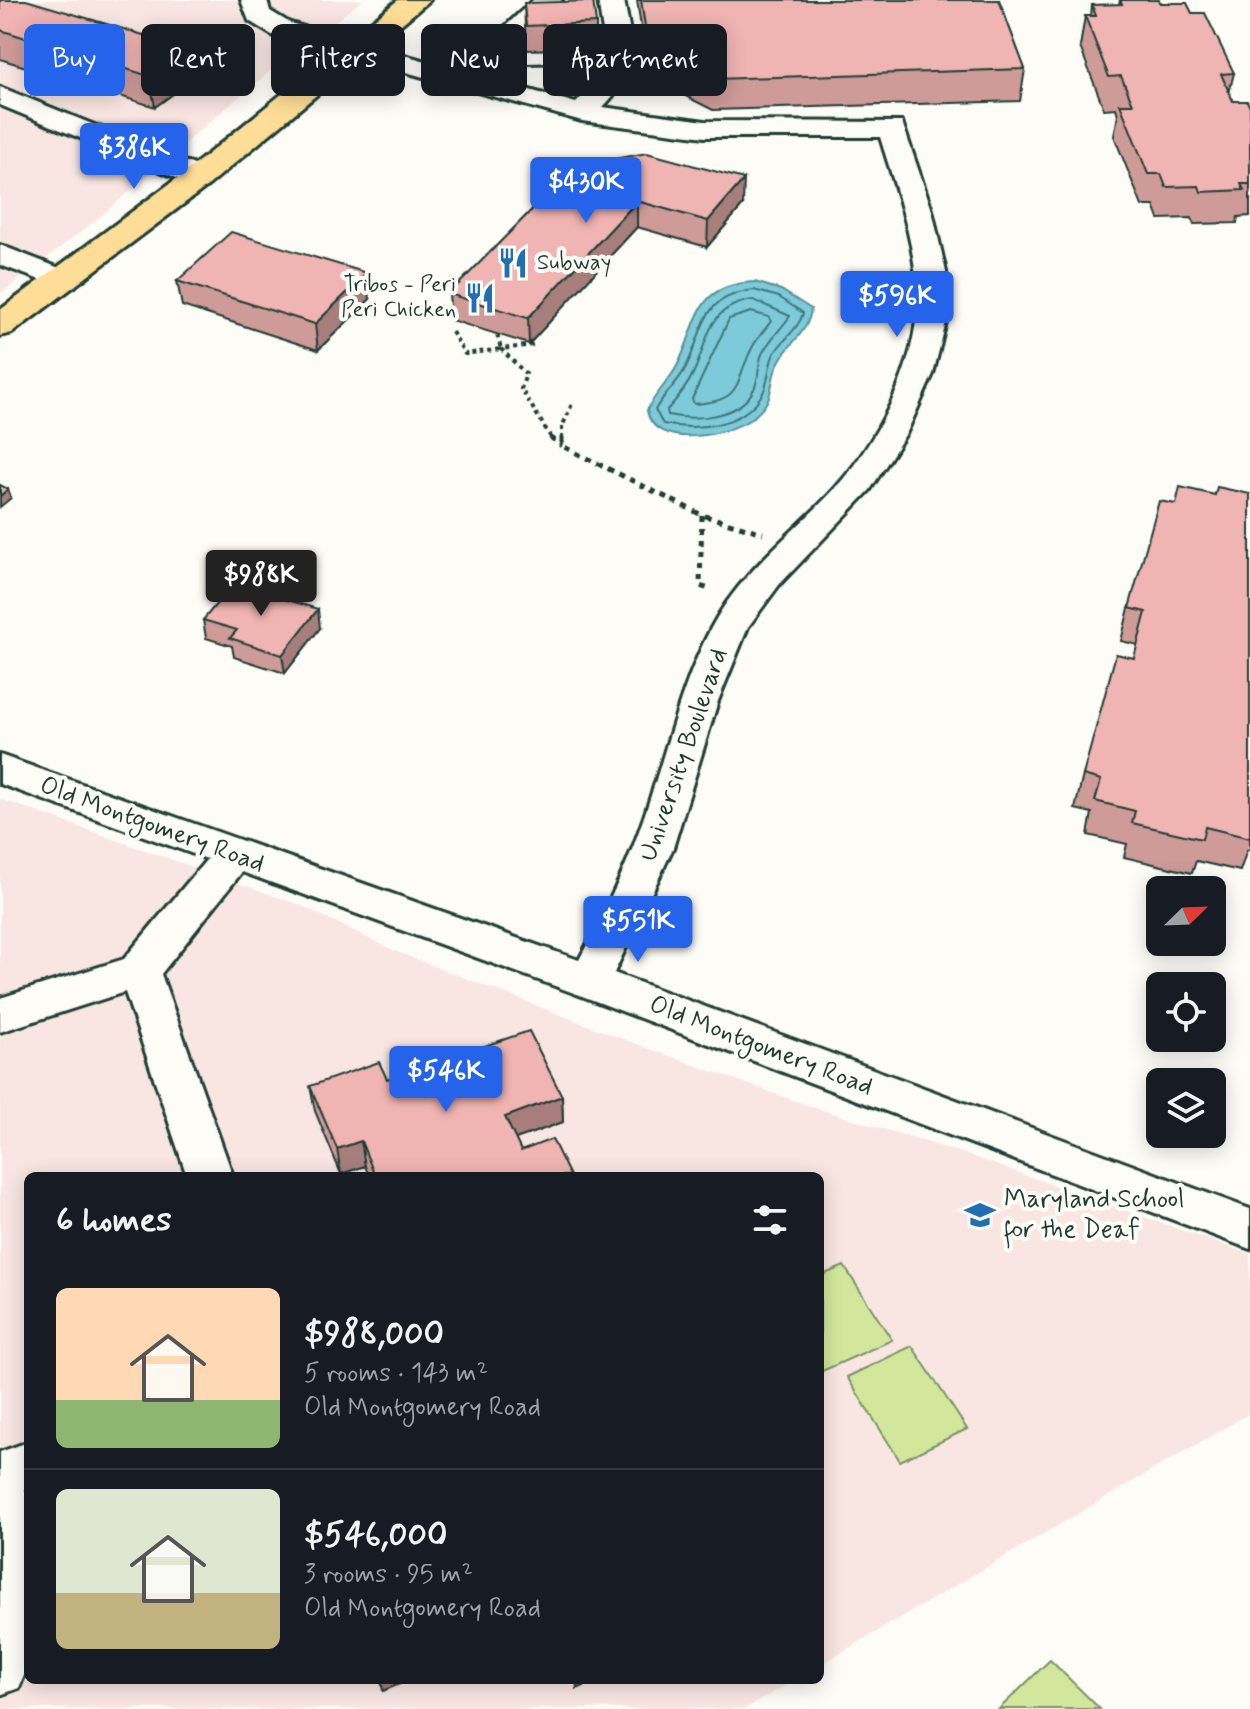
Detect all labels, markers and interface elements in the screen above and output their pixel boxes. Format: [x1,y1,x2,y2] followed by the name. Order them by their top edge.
[24,24,125,96] chip: Buy
[141,24,255,96] chip: Rent
[271,24,405,96] chip: Filters
[421,24,527,96] chip: New
[543,24,727,96] chip: Apartment
[78,123,190,191] pin: $386K
[98,132,170,166] text: $386K
[530,157,642,225] pin: $430K
[548,166,624,200] text: $430K
[496,246,530,280] restaurant icon: Subway
[537,249,611,277] place label: Subway
[341,271,456,324] place label: Tribos - Peri Peri Chicken
[841,271,953,339] pin: $596K
[859,280,936,314] text: $596K
[463,281,497,315] restaurant icon: Tribos - Peri Peri Chicken
[205,550,317,618] pin: $988K
[224,559,298,593] text: $988K
[632,644,736,866] street label: University Boulevard
[34,769,269,883] street label: Old Montgomery Road
[1146,876,1226,956] north arrow
[1146,876,1226,1148] map controls
[582,896,694,964] pin: $551K
[601,905,675,939] text: $551K
[1146,972,1226,1052] button: locate
[644,988,878,1106] street label: Old Montgomery Road
[390,1046,502,1114] pin: $546K
[407,1055,485,1089] text: $546K
[1146,1068,1226,1148] button: layers
[1004,1183,1185,1249] place label: Maryland School for the Deaf
[56,1198,171,1243] text: 6 homes
[748,1198,792,1242] icon: filters
[963,1198,997,1232] school or university icon: Maryland School for the Deaf
[304,1312,444,1357] text: $988,000
[120,1320,216,1416] icon: home
[304,1357,488,1391] text: 5 rooms · 143 m²
[304,1391,541,1425] text: Old Montgomery Road
[304,1513,447,1558] text: $546,000
[120,1521,216,1617] icon: home
[304,1558,473,1592] text: 3 rooms · 95 m²
[304,1592,541,1626] text: Old Montgomery Road

